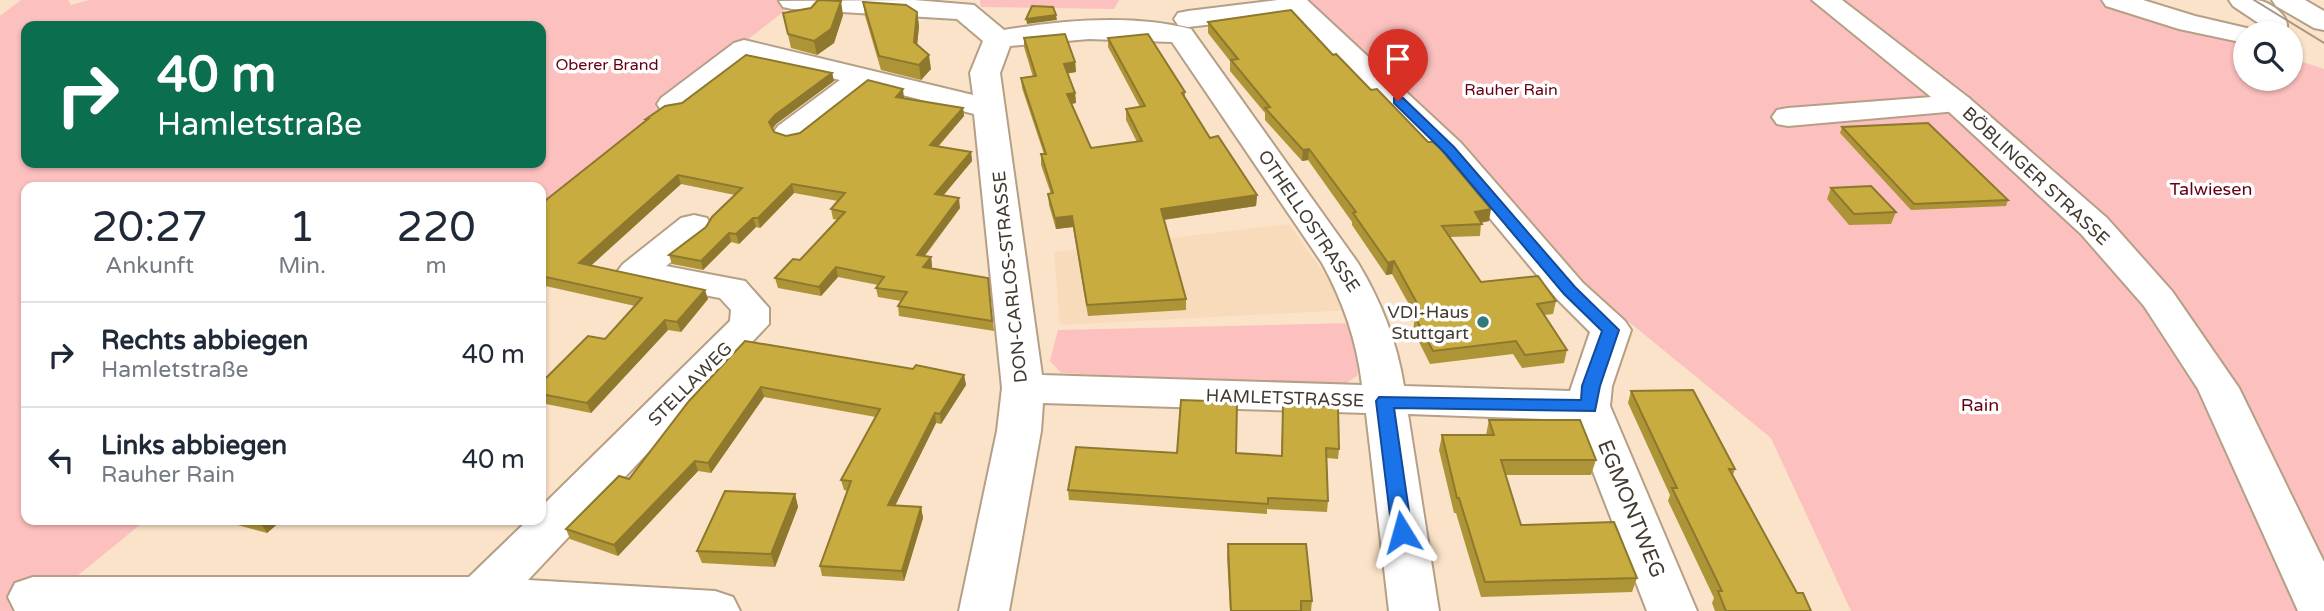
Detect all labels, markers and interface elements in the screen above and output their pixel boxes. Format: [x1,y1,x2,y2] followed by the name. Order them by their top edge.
[2233,21,2303,91] map controls
[2233,21,2303,91] button: search
[1368,29,1428,101] pin
[1379,40,1417,78] icon: arrive
[157,46,276,105] text: 40 m
[42,49,133,140] icon: right
[555,55,659,75] park label: Oberer Brand
[1464,80,1558,100] park label: Rauher Rain
[1958,102,2114,250] street label: BÖBLINGER STRASSE
[157,106,362,144] text: Hamletstraße
[1253,146,1365,296] street label: OTHELLOSTRASSE
[988,170,1032,384] street label: DON-CARLOS-STRASSE
[2170,178,2252,200] park label: Talwiesen
[91,202,208,253] text: 20:27
[289,202,315,253] text: 1
[396,202,476,253] text: 220
[105,252,194,280] text: Ankunft
[278,252,326,280] text: Min.
[425,252,447,280] text: m
[1387,301,1469,344] place label: VDI-Haus Stuttgart
[1475,314,1491,330] marker: VDI-Haus Stuttgart
[101,325,308,356] text: Rechts abbiegen
[42,336,80,374] icon: right
[643,337,737,431] street label: STELLAWEG
[462,339,525,370] text: 40 m
[101,356,248,384] text: Hamletstraße
[1205,384,1365,412] street label: HAMLETSTRASSE
[1961,394,1999,416] park label: Rain
[101,430,287,461] text: Links abbiegen
[1592,436,1670,582] street label: EGMONTWEG
[42,441,80,479] icon: left
[462,444,525,475] text: 40 m
[101,461,235,489] text: Rauher Rain
[1365,495,1439,569] position arrow

